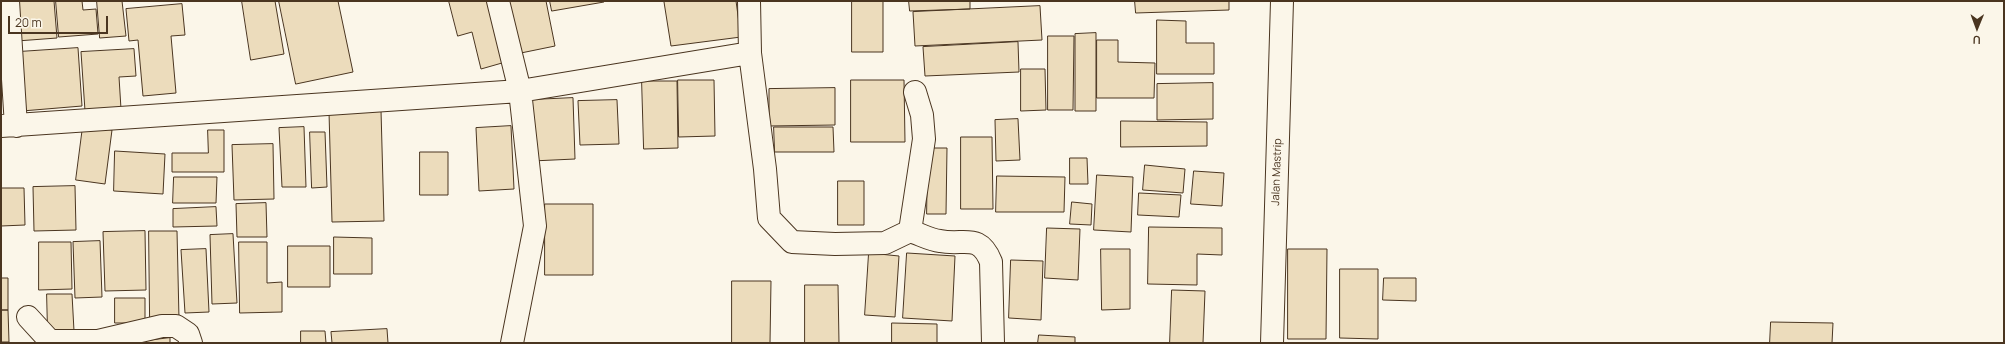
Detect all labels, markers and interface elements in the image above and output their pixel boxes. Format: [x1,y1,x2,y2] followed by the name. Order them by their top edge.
[10,8,110,34] scale bar
[1957,8,1997,48] north arrow
[15,14,42,31] text: 20 m
[1973,33,1981,48] text: U
[1269,138,1285,206] street label: Jalan Mastrip

